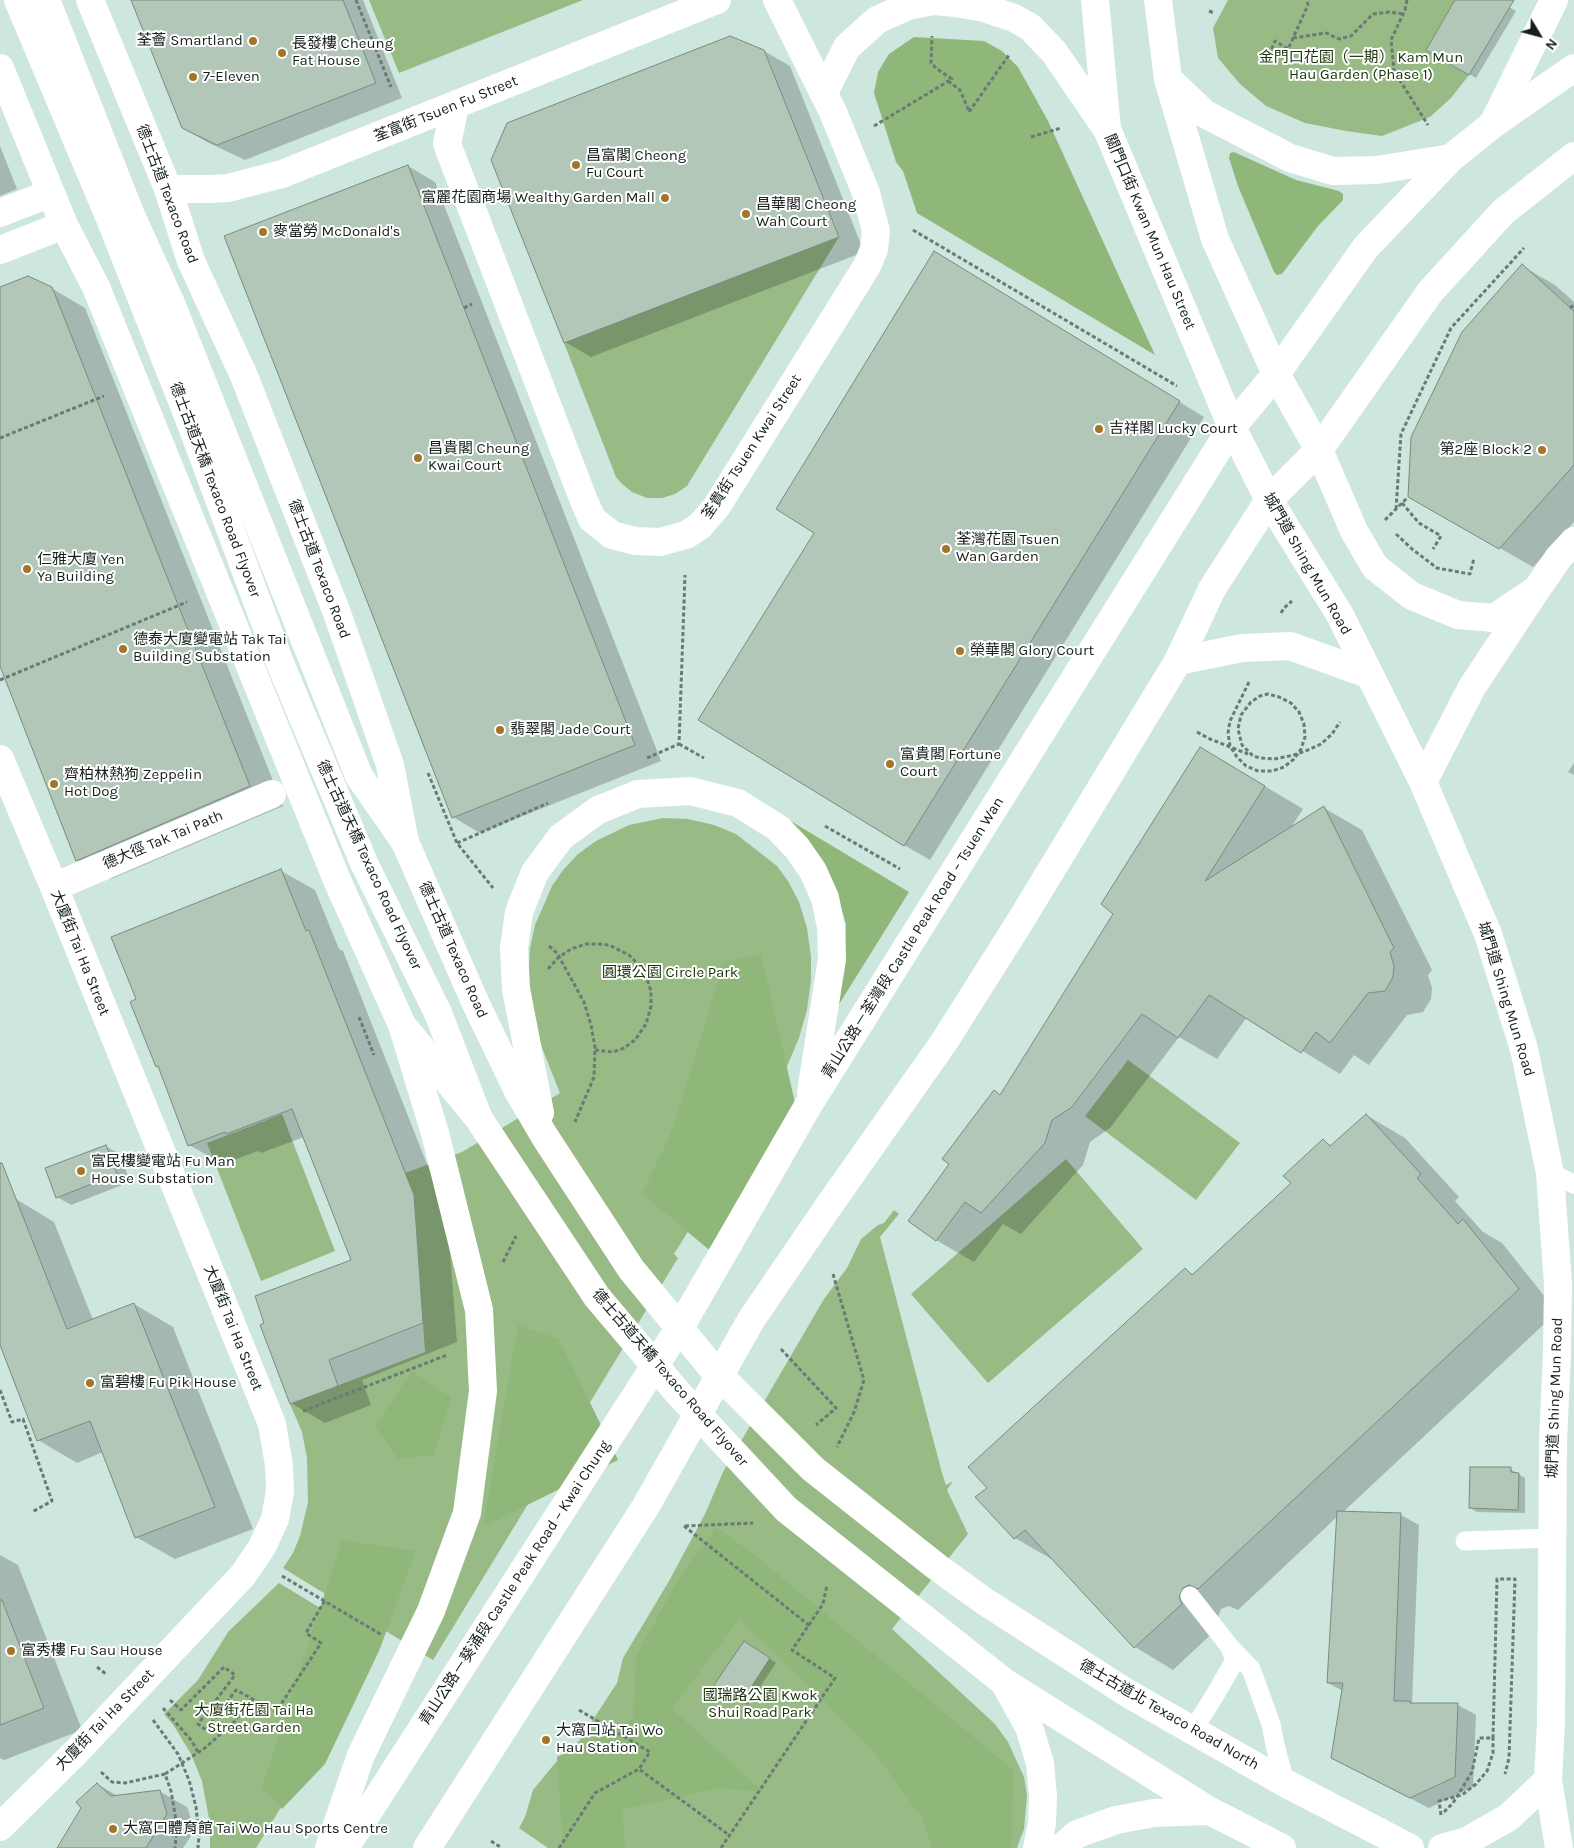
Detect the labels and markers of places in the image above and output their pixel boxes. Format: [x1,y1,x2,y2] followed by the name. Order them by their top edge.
[137,32,243,50] place label: 荃薈 Smartland
[247,35,259,47] marker: 荃薈 Smartland
[292,35,393,70] place label: 長發樓 Cheung Fat House
[276,47,288,59] marker: 長發樓 Cheung Fat House
[203,68,260,86] place label: 7-Eleven
[187,71,199,83] marker: 7-Eleven
[586,147,686,182] place label: 昌富閣 Cheong Fu Court
[570,159,582,171] marker: 昌富閣 Cheong Fu Court
[421,189,655,207] place label: 富麗花園商場 Wealthy Garden Mall
[659,192,671,204] marker: 富麗花園商場 Wealthy Garden Mall
[756,196,856,231] place label: 昌華閣 Cheong Wah Court
[740,208,752,220] marker: 昌華閣 Cheong Wah Court
[273,223,400,241] place label: 麥當勞 McDonald's
[257,226,269,238] marker: 麥當勞 McDonald's
[1109,420,1238,438] place label: 吉祥閣 Lucky Court
[1093,423,1105,435] marker: 吉祥閣 Lucky Court
[428,440,529,475] place label: 昌貴閣 Cheung Kwai Court
[1440,441,1532,459] place label: 第2座 Block 2
[1536,444,1548,456] marker: 第2座 Block 2
[412,452,424,464] marker: 昌貴閣 Cheung Kwai Court
[956,531,1059,566] place label: 荃灣花園 Tsuen Wan Garden
[940,543,952,555] marker: 荃灣花園 Tsuen Wan Garden
[37,551,125,586] place label: 仁雅大廈 Yen Ya Building
[21,563,33,575] marker: 仁雅大廈 Yen Ya Building
[133,631,287,666] place label: 德泰大廈變電站 Tak Tai Building Substation
[970,642,1094,660] place label: 榮華閣 Glory Court
[117,643,129,655] marker: 德泰大廈變電站 Tak Tai Building Substation
[954,645,966,657] marker: 榮華閣 Glory Court
[510,721,631,739] place label: 翡翠閣 Jade Court
[494,724,506,736] marker: 翡翠閣 Jade Court
[900,746,1001,781] place label: 富貴閣 Fortune Court
[884,758,896,770] marker: 富貴閣 Fortune Court
[64,766,202,801] place label: 齊柏林熱狗 Zeppelin Hot Dog
[48,778,60,790] marker: 齊柏林熱狗 Zeppelin Hot Dog
[91,1153,235,1188] place label: 富民樓變電站 Fu Man House Substation
[75,1165,87,1177] marker: 富民樓變電站 Fu Man House Substation
[100,1374,236,1392] place label: 富碧樓 Fu Pik House
[84,1377,96,1389] marker: 富碧樓 Fu Pik House
[21,1642,163,1660] place label: 富秀樓 Fu Sau House
[5,1645,17,1657] marker: 富秀樓 Fu Sau House
[556,1722,663,1757] place label: 大窩口站 Tai Wo Hau Station
[540,1734,552,1746] marker: 大窩口站 Tai Wo Hau Station
[123,1820,388,1838] place label: 大窩口體育館 Tai Wo Hau Sports Centre
[107,1823,119,1835] marker: 大窩口體育館 Tai Wo Hau Sports Centre

